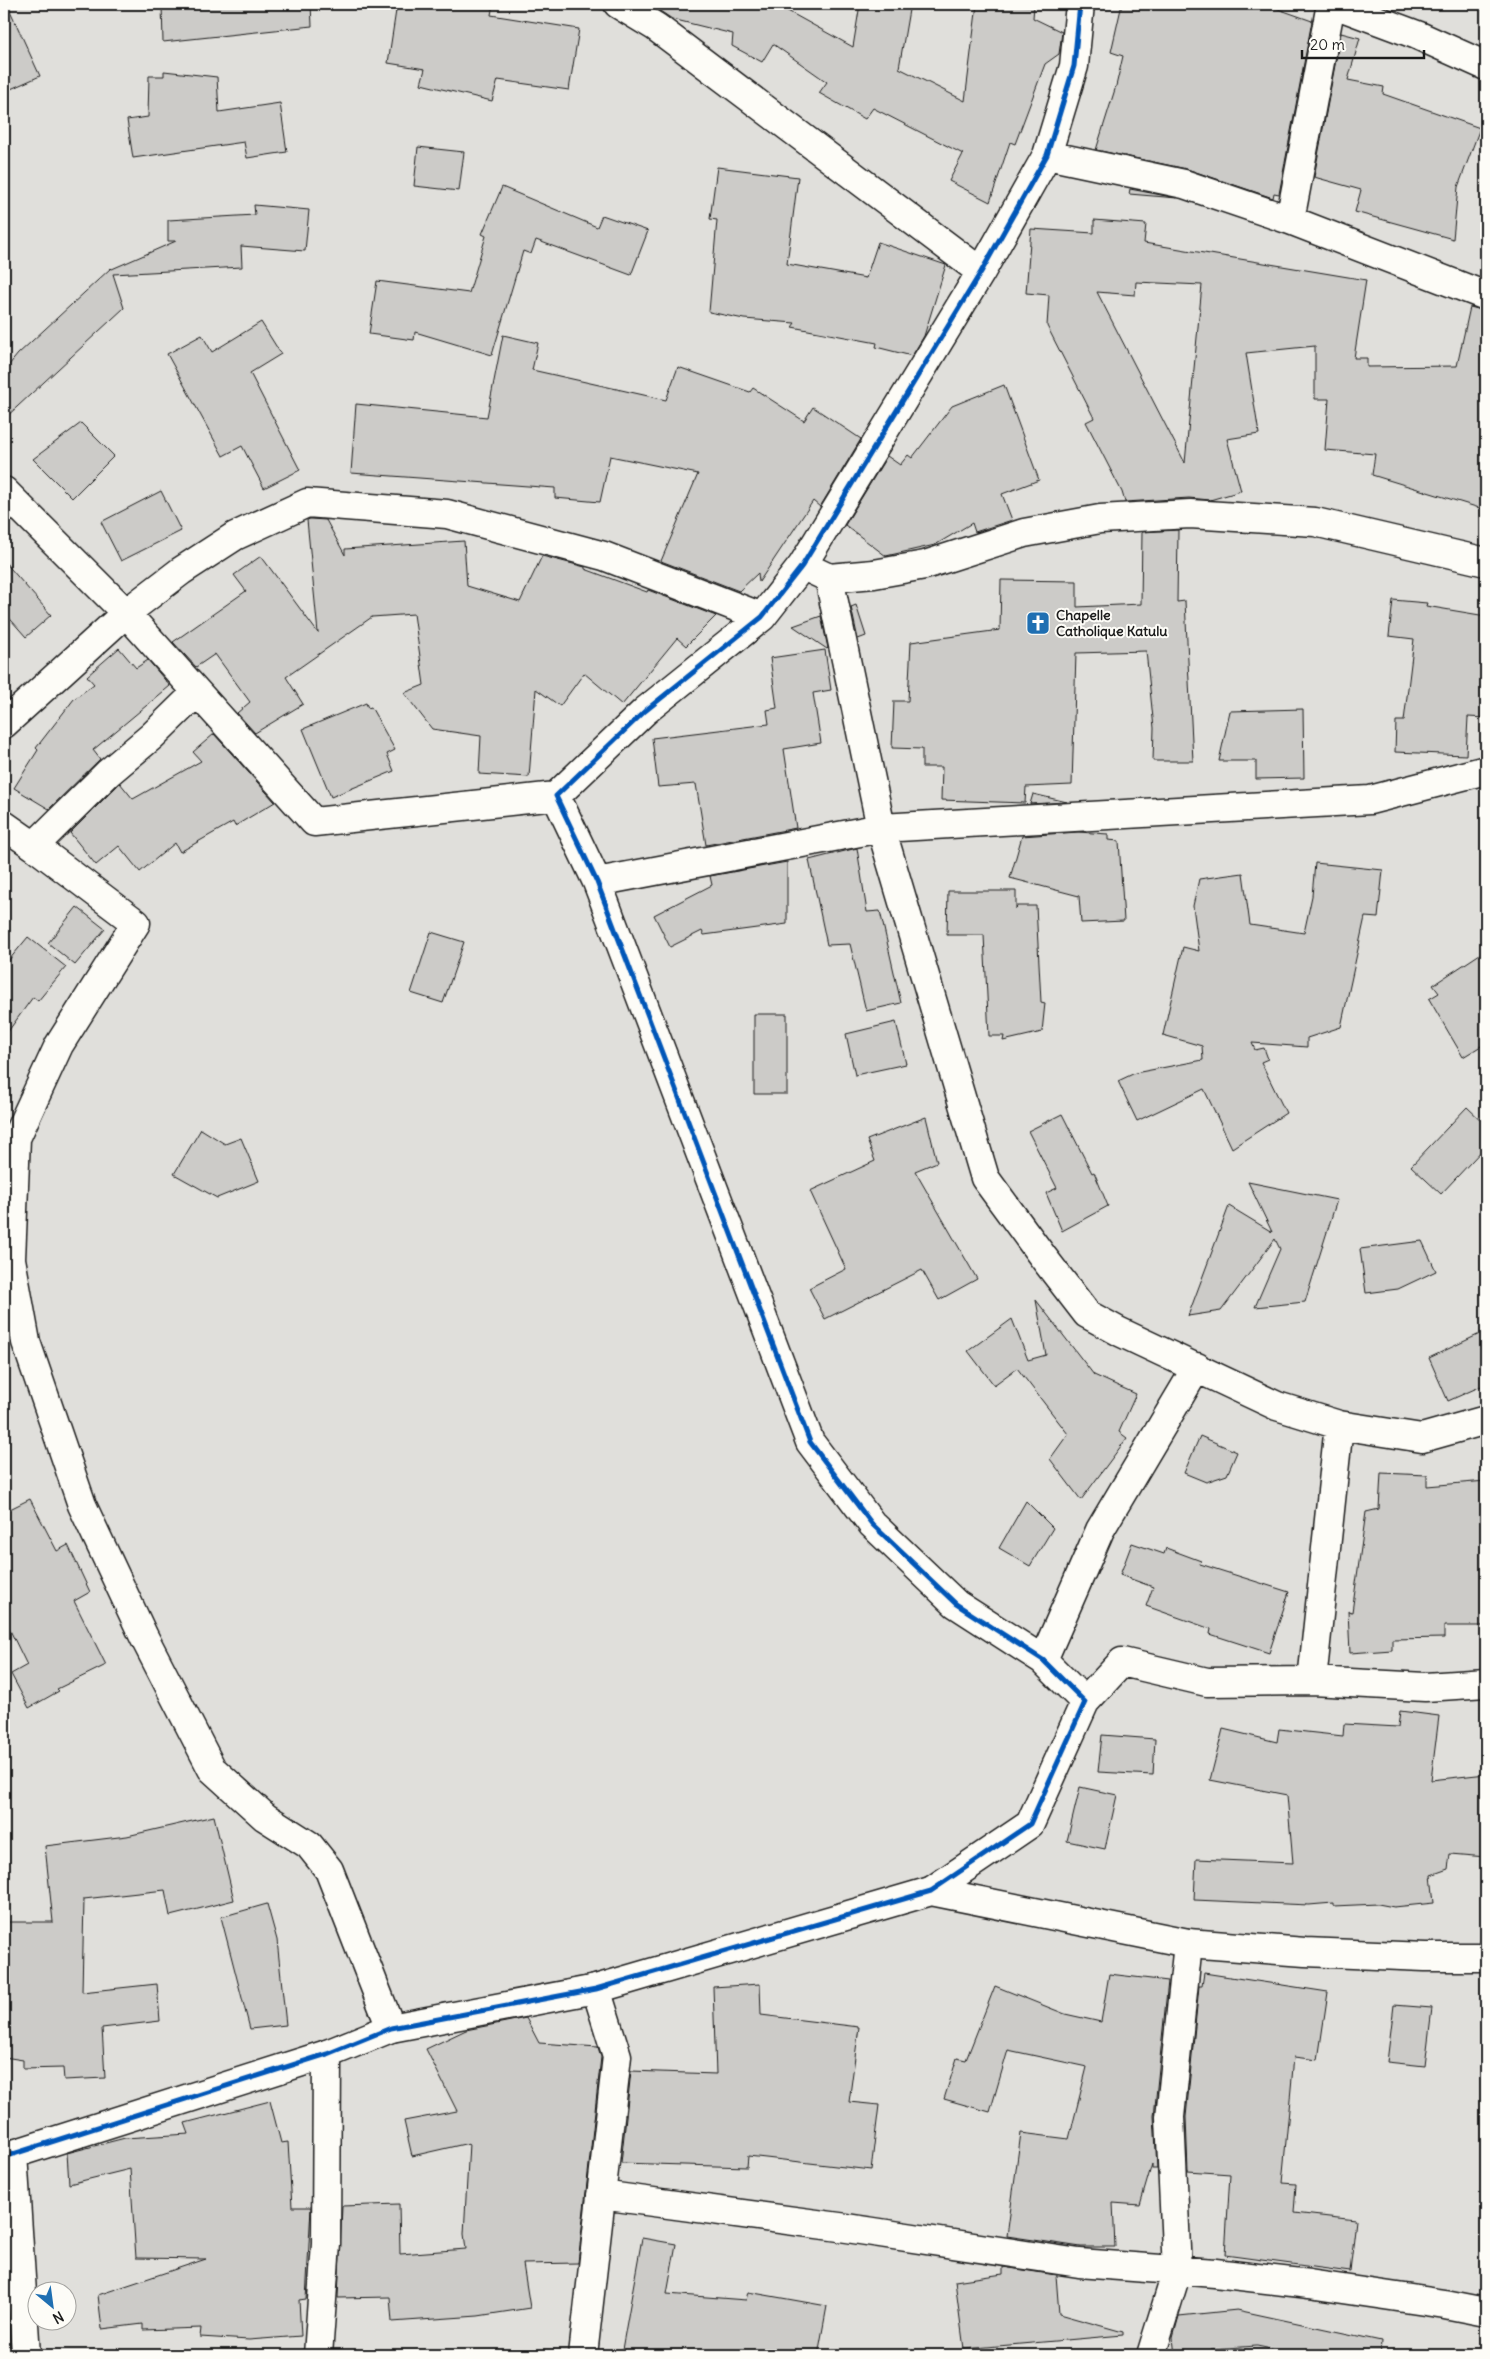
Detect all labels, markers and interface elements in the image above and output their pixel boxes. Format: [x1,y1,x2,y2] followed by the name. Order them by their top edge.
[1302,28,1425,60] scale bar
[1310,35,1345,54] text: 20 m
[1056,606,1168,640] place label: Chapelle Catholique Katulu
[1025,610,1051,636] church icon: Chapelle Catholique Katulu
[28,2282,78,2332] north arrow
[50,2307,67,2328] text: N

